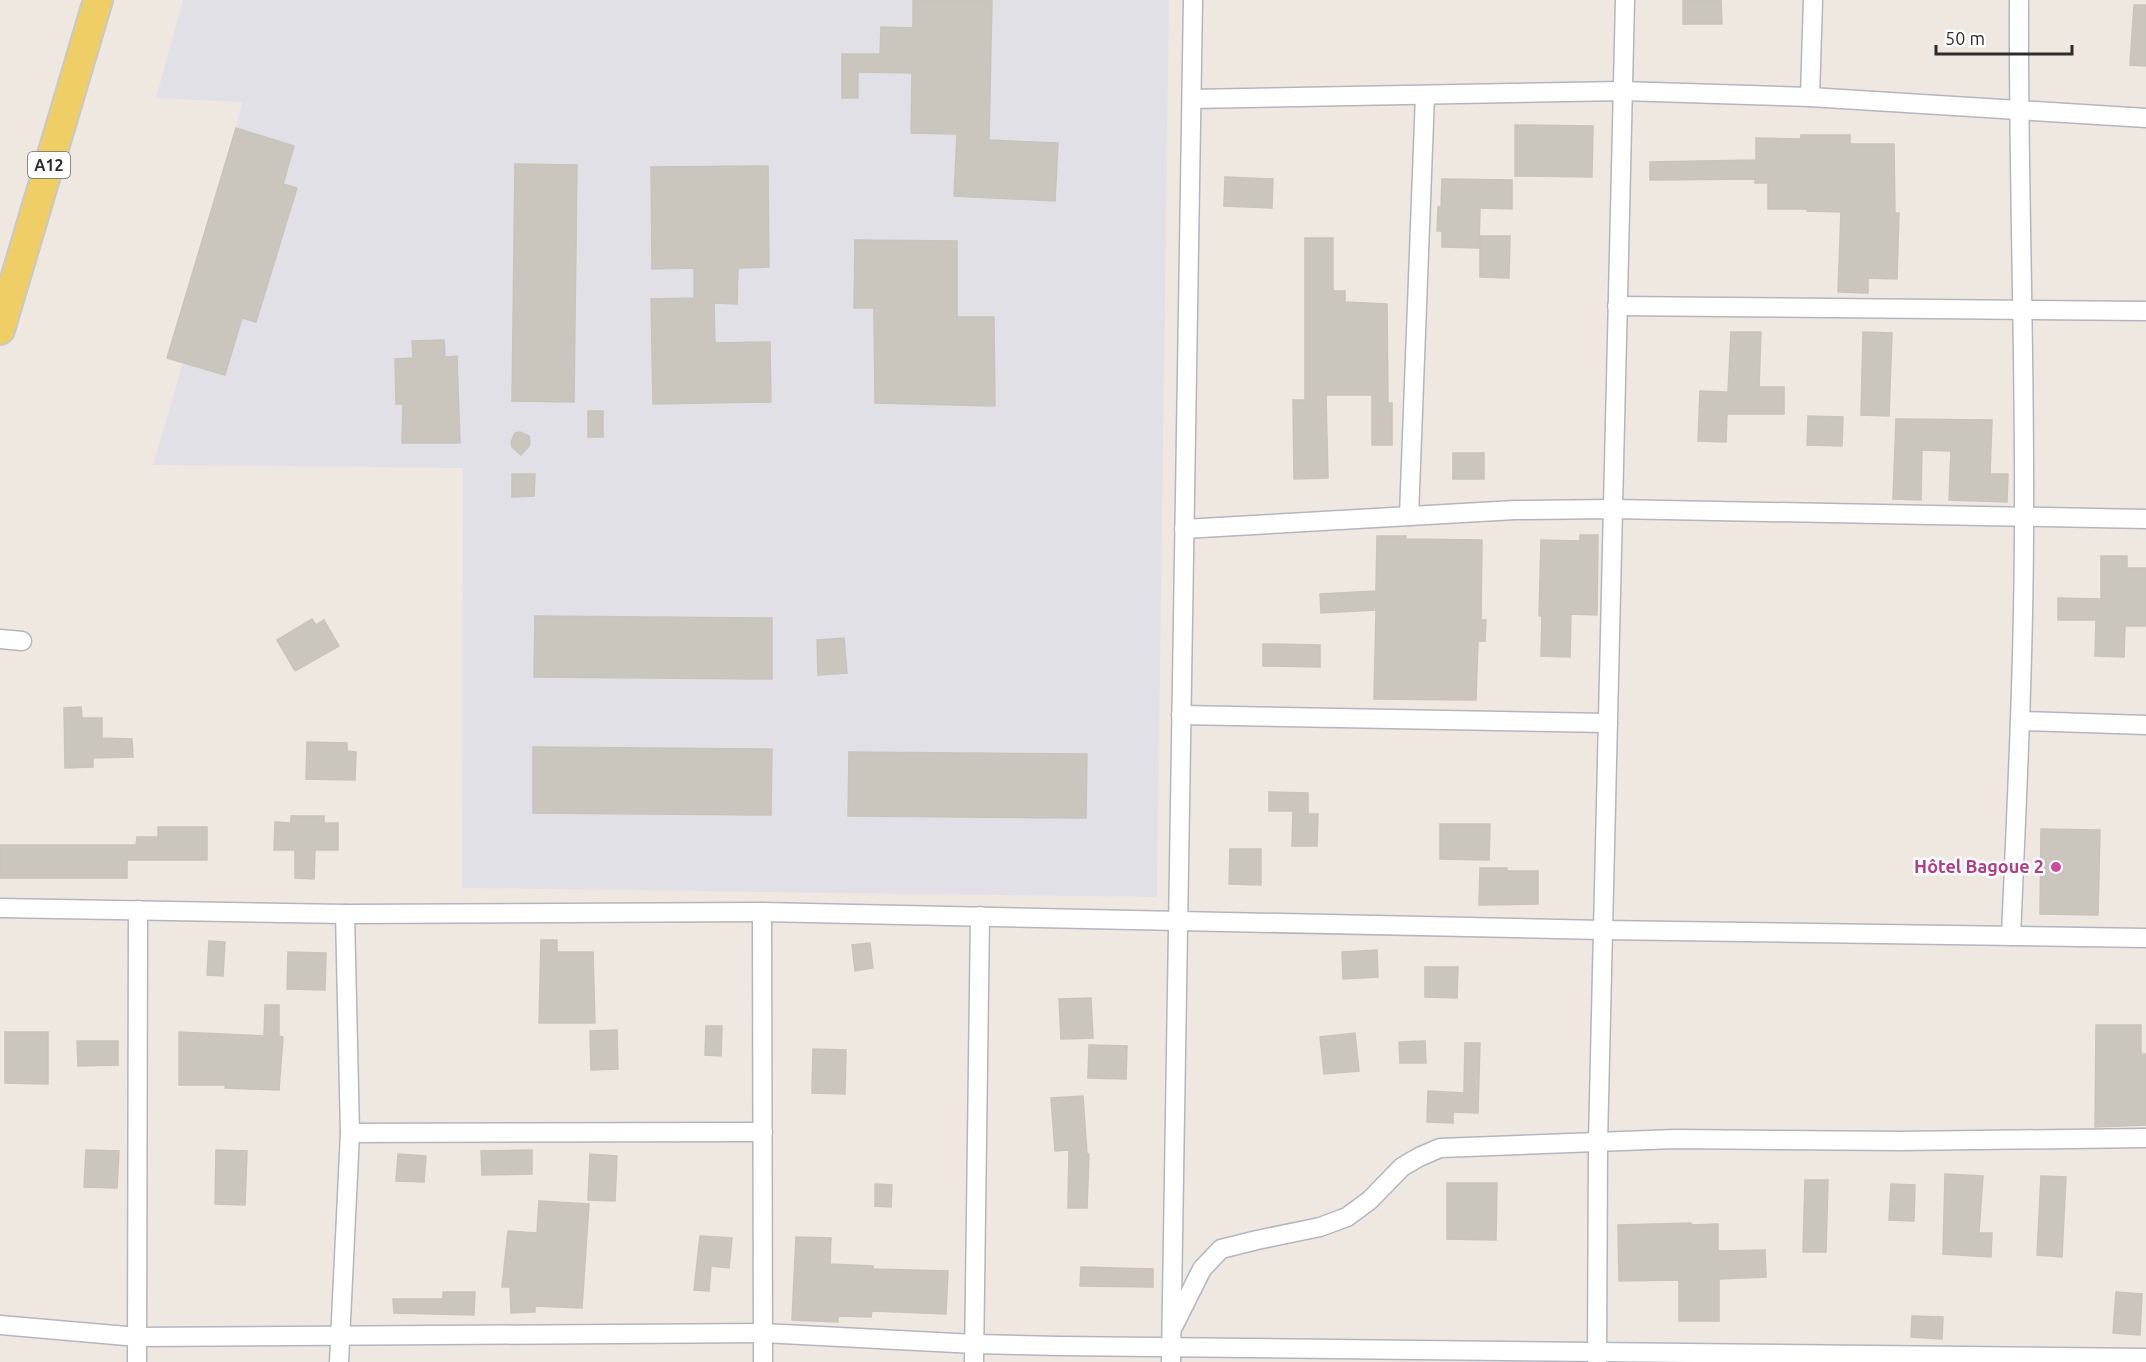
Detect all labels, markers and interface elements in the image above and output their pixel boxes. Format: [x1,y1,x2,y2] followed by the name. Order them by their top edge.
[1936,18,2072,56] scale bar
[1945,28,1985,48] text: 50 m
[28,152,70,178] road number: A12
[1914,856,2044,876] place label: Hôtel Bagoue 2
[2049,860,2063,874] marker: Hôtel Bagoue 2

